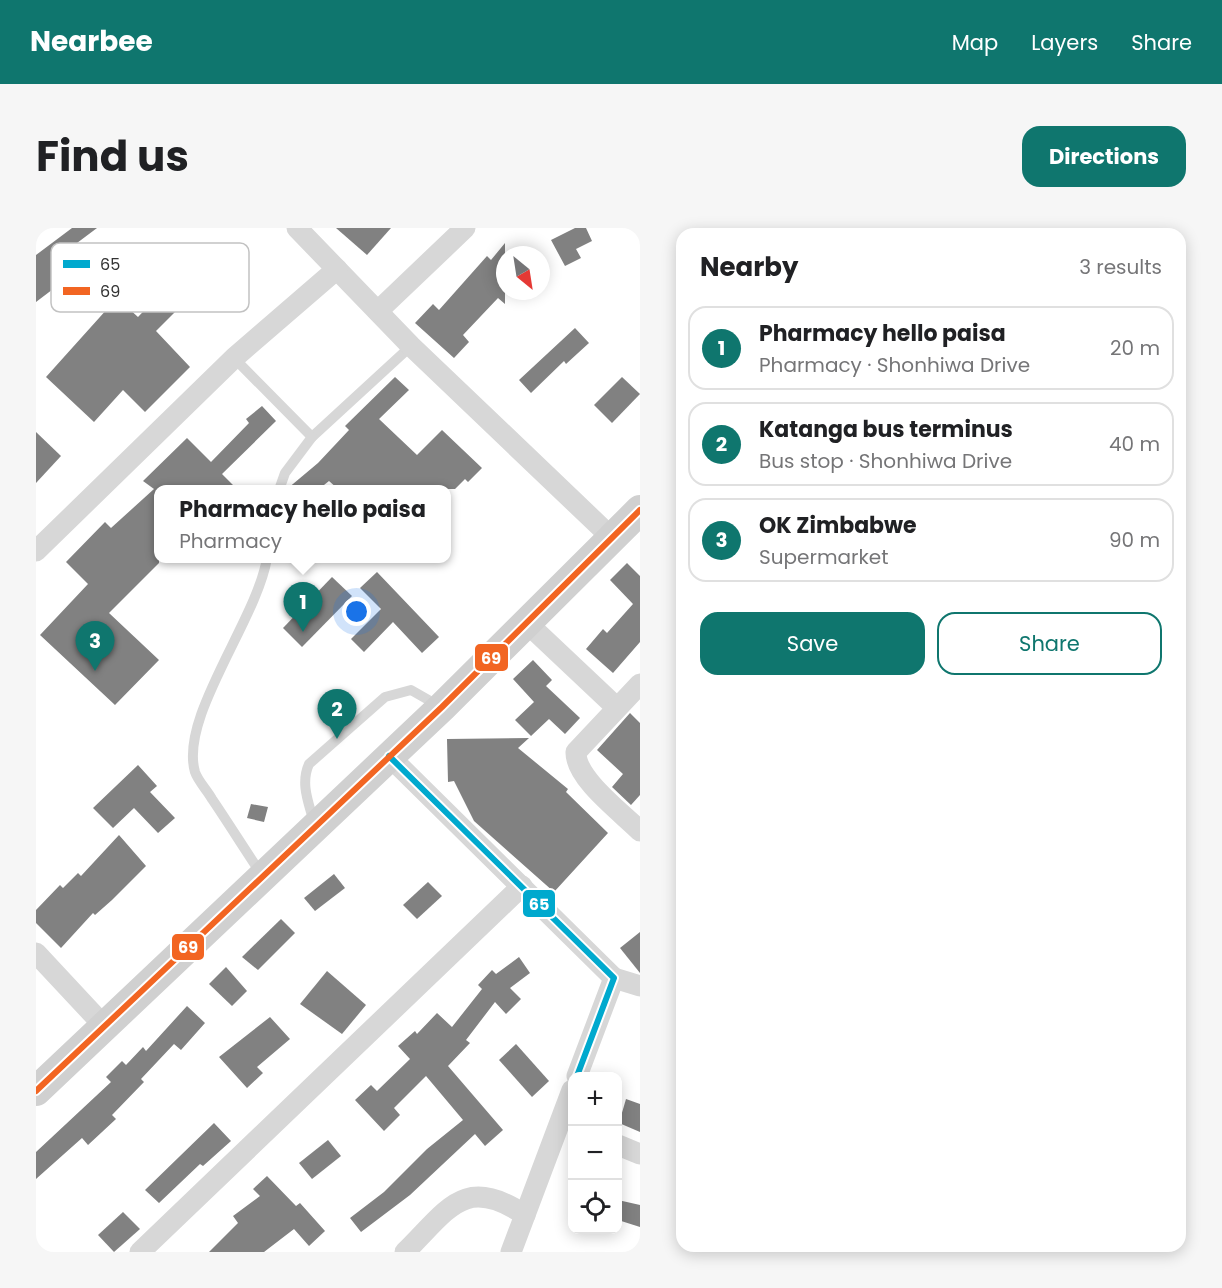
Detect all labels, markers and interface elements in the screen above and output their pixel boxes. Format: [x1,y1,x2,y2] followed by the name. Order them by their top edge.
[30,22,153,61] text: Nearbee
[952,28,998,57] text: Map
[1031,28,1098,57] text: Layers
[1131,28,1192,57] text: Share
[1022,126,1186,187] button: Directions
[36,127,189,186] text: Find us
[51,243,249,312] legend
[496,246,550,300] north arrow
[700,249,798,285] text: Nearby
[100,253,120,276] text: 65
[1079,253,1162,281] text: 3 results
[100,280,120,303] text: 69
[759,318,1006,349] text: Pharmacy hello paisa
[718,334,725,362] text: 1
[1110,334,1160,362] text: 20 m
[759,351,1030,379] text: Pharmacy · Shonhiwa Drive
[759,414,1013,445] text: Katanga bus terminus
[716,430,727,458] text: 2
[1109,430,1160,458] text: 40 m
[759,447,1012,475] text: Bus stop · Shonhiwa Drive
[154,485,451,563] popup
[179,494,426,525] text: Pharmacy hello paisa
[759,510,917,541] text: OK Zimbabwe
[715,526,728,554] text: 3
[1109,526,1160,554] text: 90 m
[179,527,282,555] text: Pharmacy
[759,543,888,571] text: Supermarket
[284,582,322,632] pin: 1
[342,597,371,626] your location
[700,612,925,675] button: Save
[937,612,1162,675] button: Share
[76,622,114,671] pin: 3
[474,643,509,672] line badge: 69
[481,647,501,670] text: 69
[318,690,356,739] pin: 2
[522,889,556,918] line badge: 65
[529,893,549,916] text: 65
[171,933,205,961] line badge: 69
[178,936,198,959] text: 69
[568,1072,622,1234] map controls
[568,1072,622,1126] button: +
[568,1126,622,1180] button: −
[568,1180,622,1234] button: locate

